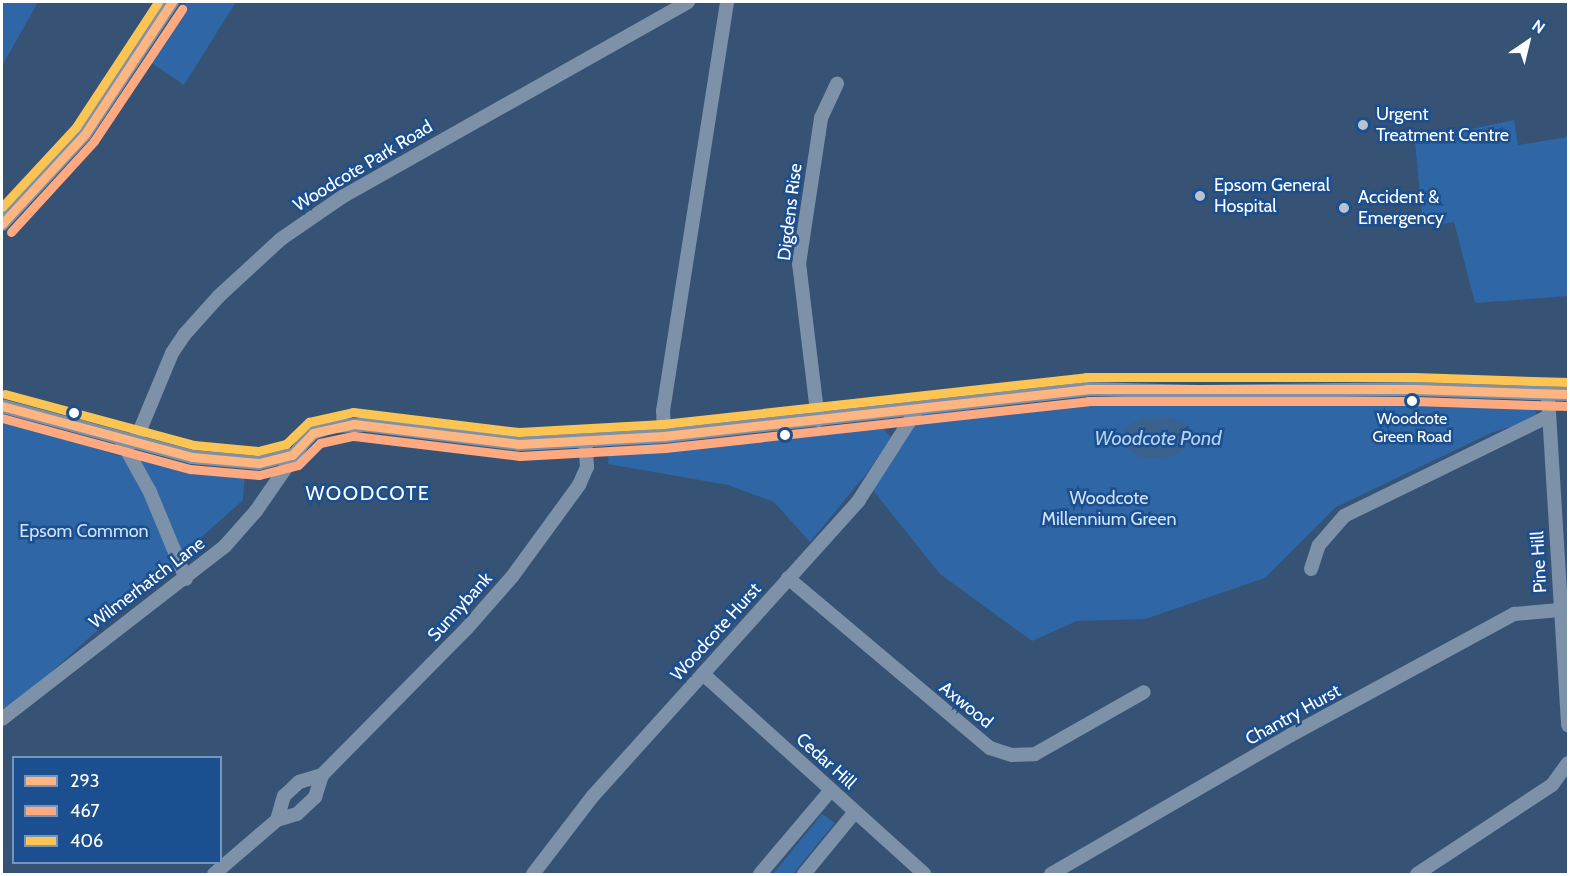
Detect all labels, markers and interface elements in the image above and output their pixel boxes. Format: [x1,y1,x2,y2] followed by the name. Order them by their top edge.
[1498,12,1558,72] north arrow
[1529,16,1549,38] text: N
[1376,104,1509,146] place label: Urgent Treatment Centre
[289,116,437,216] street label: Woodcote Park Road
[1354,116,1372,134] marker: Urgent Treatment Centre
[773,162,807,262] street label: Digdens Rise
[1214,175,1330,218] place label: Epsom General Hospital
[1191,187,1209,205] marker: Epsom General Hospital
[1358,187,1444,230] place label: Accident & Emergency
[1335,199,1353,217] marker: Accident & Emergency
[1406,395,1418,407] marker: Woodcote Green Road
[68,407,80,419] unlabelled marker
[1372,409,1452,447] place label: Woodcote Green Road
[1094,426,1222,450] water label: Woodcote Pond
[779,429,791,441] unlabelled marker
[306,481,430,505] district label: WOODCOTE
[1041,488,1177,530] park label: Woodcote Millennium Green
[19,520,149,542] park label: Epsom Common
[1527,530,1551,594] street label: Pine Hill
[85,533,209,633] street label: Wilmerhatch Lane
[423,568,497,646] street label: Sunnybank
[666,579,766,685] street label: Woodcote Hurst
[935,677,997,733] street label: Axwood
[1242,680,1344,750] street label: Chantry Hurst
[792,728,860,794] street label: Cedar Hill
[12,756,222,864] legend
[70,770,99,792] text: 293
[70,800,100,822] text: 467
[70,830,103,852] text: 406

